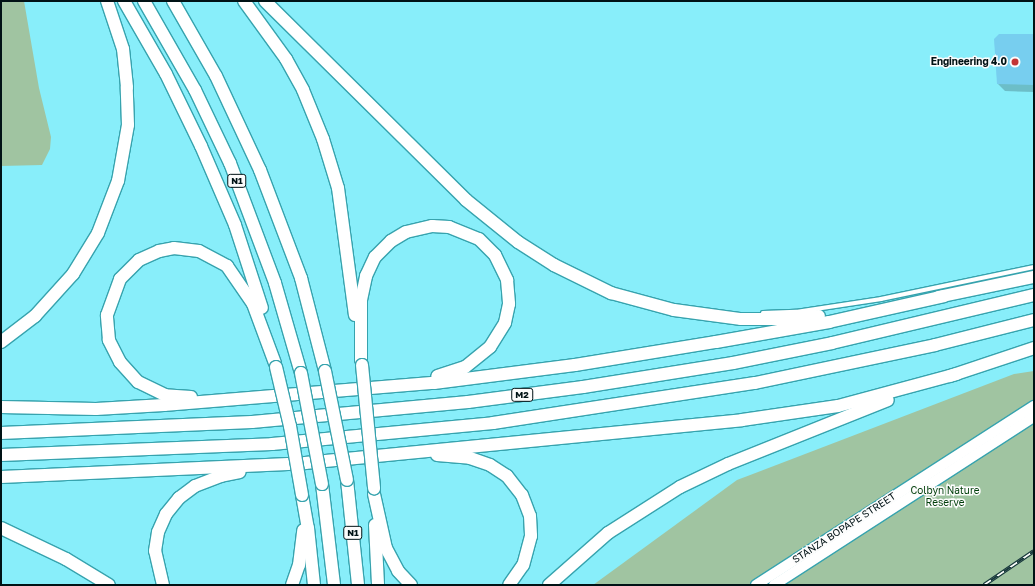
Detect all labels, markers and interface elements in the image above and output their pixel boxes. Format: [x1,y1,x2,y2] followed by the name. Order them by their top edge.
[931,56,1007,68] place label: Engineering 4.0
[1010,57,1020,67] marker: Engineering 4.0
[227,174,247,188] road number: N1
[511,388,533,402] road number: M2
[911,484,979,508] park label: Colbyn Nature Reserve
[790,490,898,566] street label: STANZA BOPAPE STREET
[343,526,363,540] road number: N1

